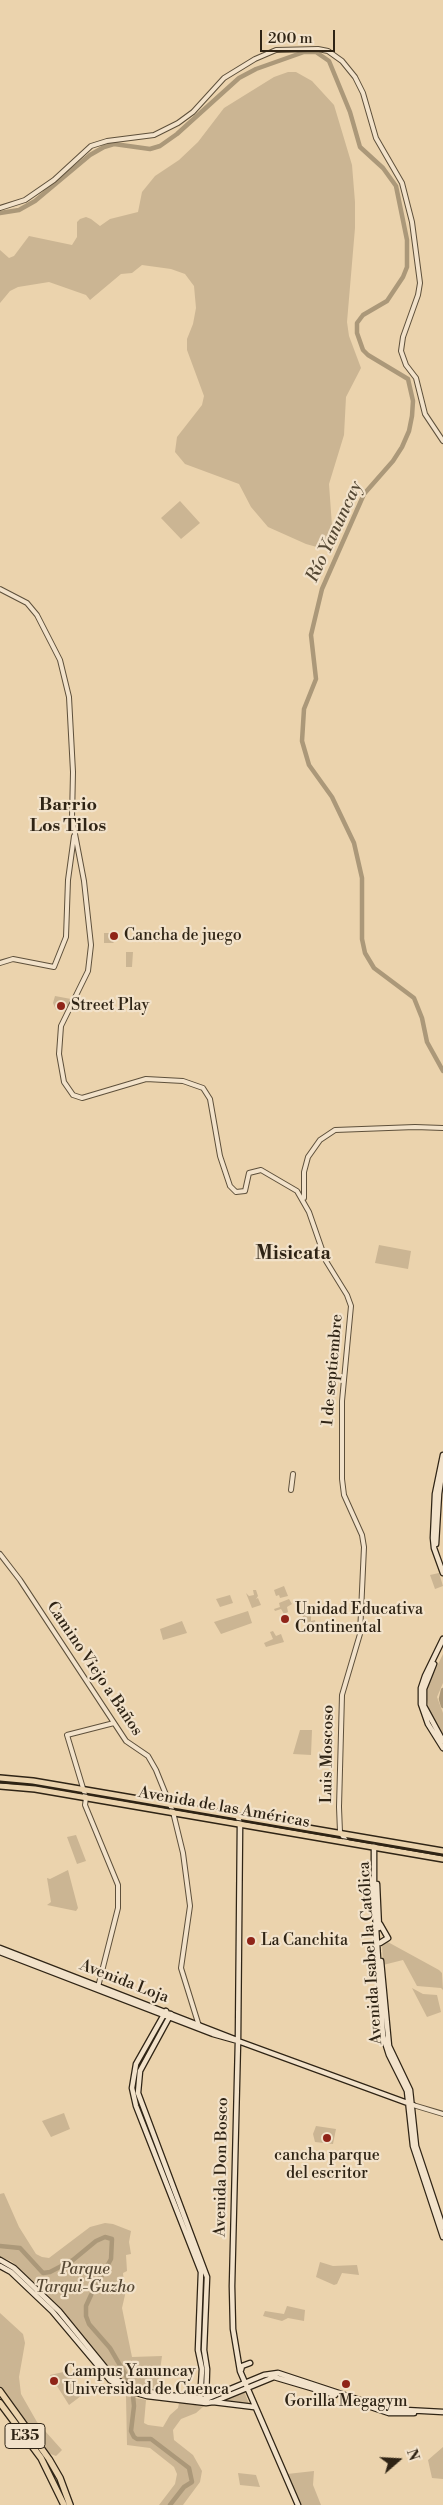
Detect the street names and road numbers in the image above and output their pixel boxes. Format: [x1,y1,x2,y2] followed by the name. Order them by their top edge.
[319,1313,347,1427] street label: 1 de septiembre
[42,1598,146,1740] street label: Camino Viejo a Baños
[318,1705,338,1803] street label: Luis Moscoso
[137,1783,311,1833] street label: Avenida de las Américas
[355,1861,387,2045] street label: Avenida Isabel la Católica
[77,1956,171,2008] street label: Avenida Loja
[211,2097,233,2237] street label: Avenida Don Bosco
[5,2424,45,2448] road number: E35

